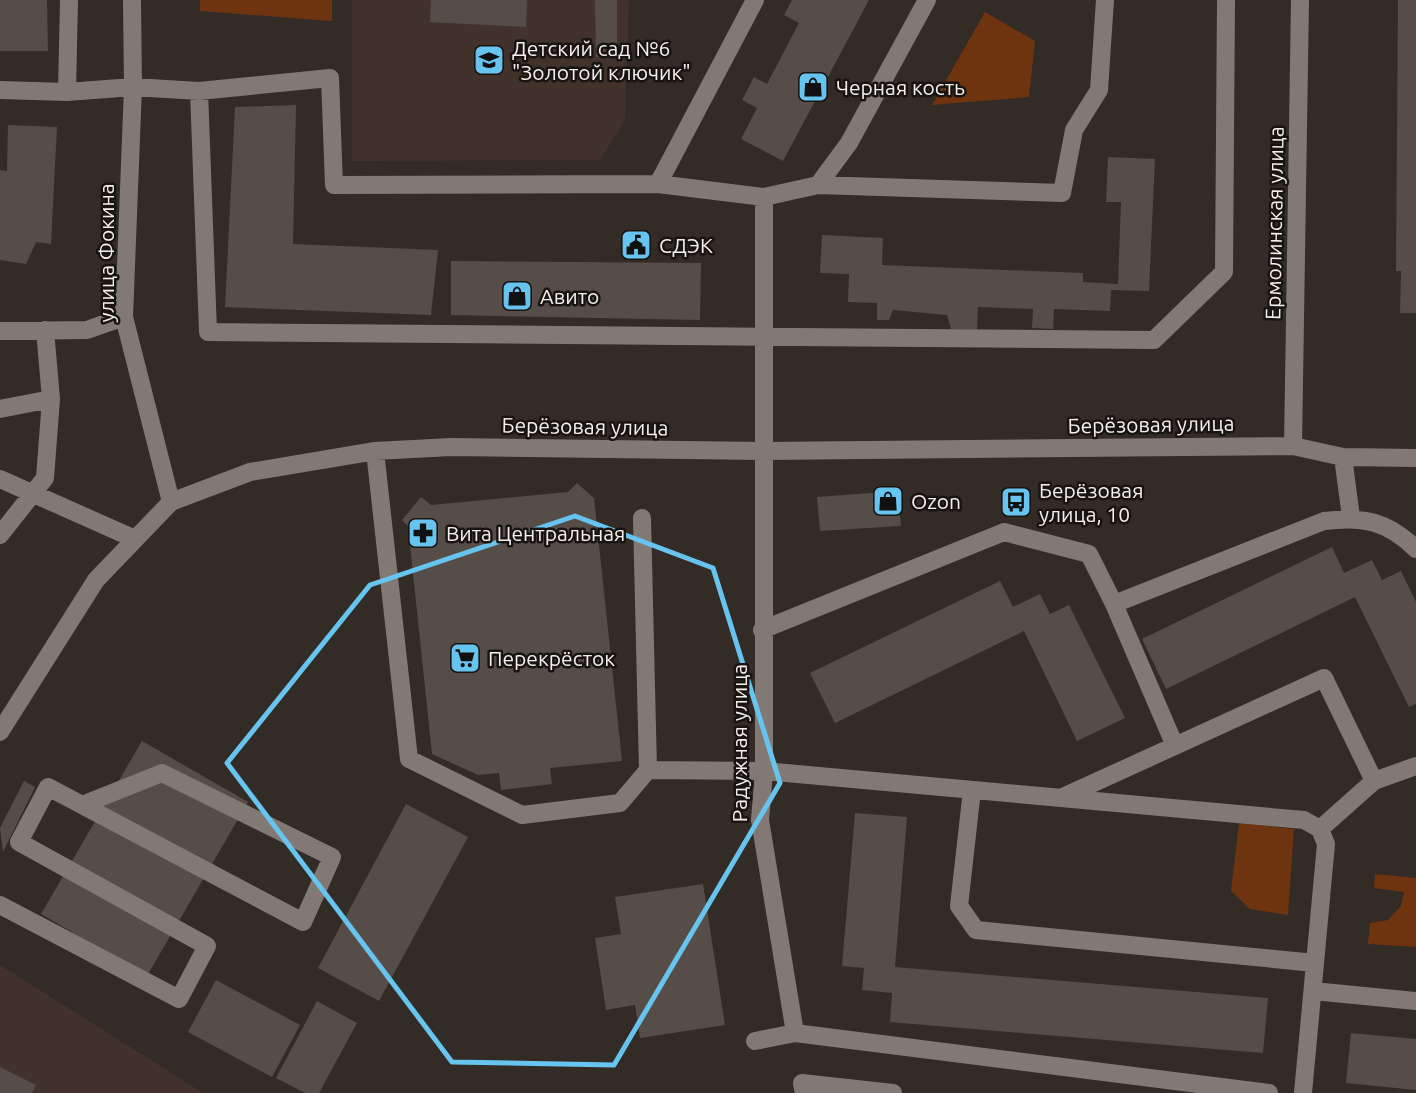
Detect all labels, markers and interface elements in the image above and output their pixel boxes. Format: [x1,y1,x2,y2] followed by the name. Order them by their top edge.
[512,36,691,84] place label: Детский сад №6 "Золотой ключик"
[472,43,506,77] school or university icon: Детский сад №6 "Золотой ключик"
[796,70,830,104] shop icon: Черная кость
[836,75,965,99] place label: Черная кость
[1260,126,1288,320] street label: Ермолинская улица
[94,184,118,322] street label: улица Фокина
[619,228,653,262] public building icon: СДЭК
[659,233,713,257] place label: СДЭК
[500,279,534,313] shop icon: Авито
[540,284,599,308] place label: Авито
[1067,411,1235,437] street label: Берёзовая улица
[501,413,669,439] street label: Берёзовая улица
[1039,478,1143,526] place label: Берёзовая улица, 10
[871,484,905,518] shop icon: Ozon
[999,485,1033,519] bus stop icon: Берёзовая улица, 10
[911,489,961,513] place label: Ozon
[406,516,440,550] pharmacy icon: Вита Центральная
[446,521,625,545] place label: Вита Центральная
[448,641,482,675] supermarket icon: Перекрёсток
[488,646,615,670] place label: Перекрёсток
[727,664,751,822] street label: Радужная улица

